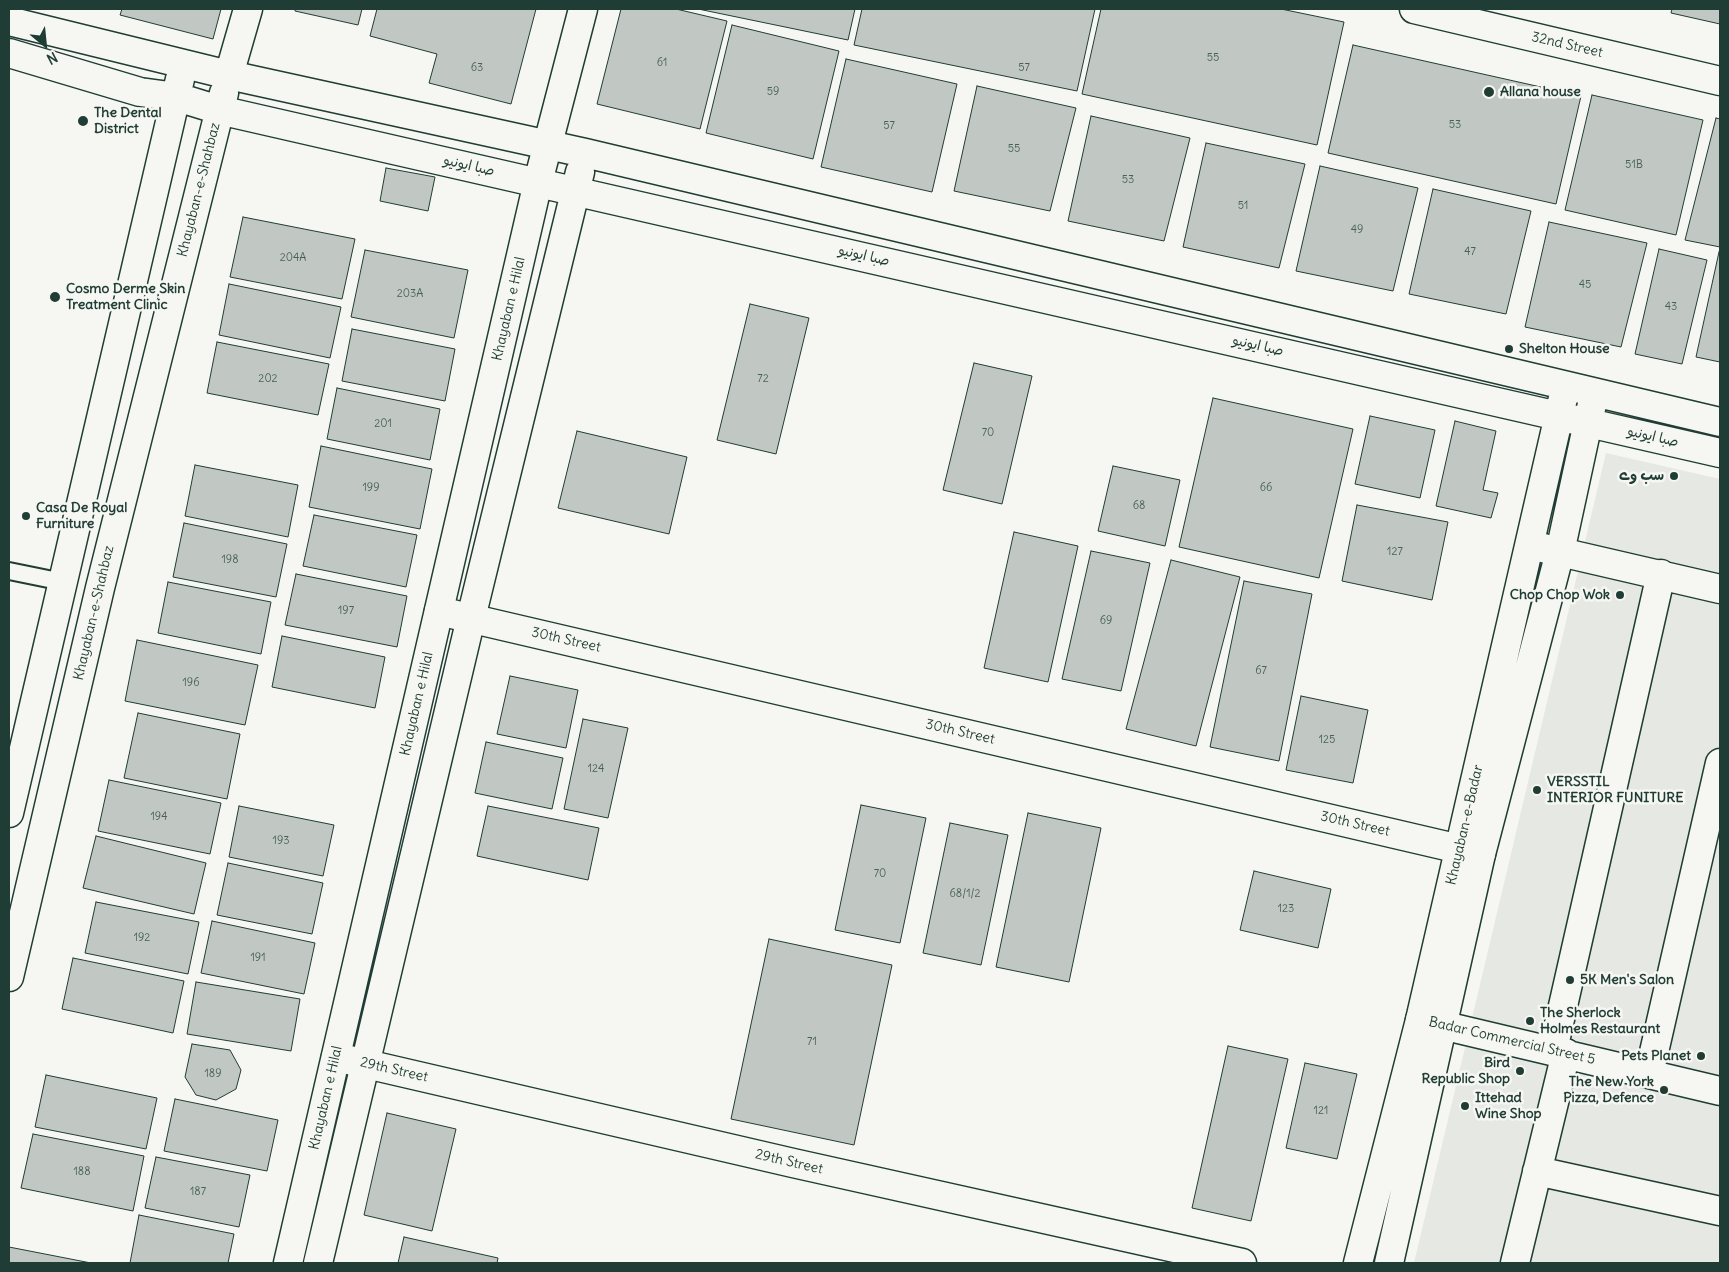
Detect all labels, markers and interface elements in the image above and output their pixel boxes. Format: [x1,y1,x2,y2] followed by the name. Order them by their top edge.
[20,20,70,70] north arrow
[1530,29,1604,61] street label: 32nd Street
[44,48,61,68] text: N
[1207,51,1219,65] house number: 55
[657,56,667,70] house number: 61
[471,61,483,75] house number: 63
[1018,61,1030,75] house number: 57
[1500,84,1581,100] place label: Allana house
[767,85,779,99] house number: 59
[1482,85,1496,99] marker: Allana house
[94,105,162,138] place label: The Dental District
[76,114,90,128] marker: The Dental District
[1449,118,1461,132] house number: 53
[883,119,895,133] house number: 57
[174,121,224,259] street label: Khayaban-e-Shahbaz
[1008,142,1020,156] house number: 55
[442,152,496,180] street label: صبا ایونیو
[1625,158,1643,172] house number: 51B
[1122,173,1134,187] house number: 53
[1238,199,1248,213] house number: 51
[1351,223,1363,237] house number: 49
[837,242,891,270] street label: صبا ایونیو
[1464,245,1476,259] house number: 47
[280,251,306,265] house number: 204A
[489,255,529,363] street label: Khayaban e Hilal
[1579,278,1591,292] house number: 45
[66,281,185,314] place label: Cosmo Derme Skin Treatment Clinic
[397,287,423,301] house number: 203A
[48,290,62,304] marker: Cosmo Derme Skin Treatment Clinic
[1665,300,1677,314] house number: 43
[1231,332,1285,360] street label: صبا ایونیو
[1519,341,1610,357] place label: Shelton House
[1503,343,1515,355] marker: Shelton House
[258,372,278,386] house number: 202
[757,372,769,386] house number: 72
[374,417,392,431] house number: 201
[1626,423,1680,451] street label: صبا ایونیو
[982,426,994,440] house number: 70
[1619,468,1664,484] place label: سب وے
[1668,470,1680,482] marker: سب وے
[362,481,380,495] house number: 199
[1260,481,1272,495] house number: 66
[1133,499,1145,513] house number: 68
[36,500,127,532] place label: Casa De Royal Furniture
[20,510,32,522] marker: Casa De Royal Furniture
[70,544,118,682] street label: Khayaban-e-Shahbaz
[1387,545,1403,559] house number: 127
[221,553,239,567] house number: 198
[1510,587,1610,603] place label: Chop Chop Wok
[1614,589,1626,601] marker: Chop Chop Wok
[338,604,354,618] house number: 197
[1100,614,1112,628] house number: 69
[530,624,602,656] street label: 30th Street
[397,650,437,758] street label: Khayaban e Hilal
[1255,664,1267,678] house number: 67
[182,676,200,690] house number: 196
[924,716,996,748] street label: 30th Street
[1319,733,1335,747] house number: 125
[588,762,604,776] house number: 124
[1443,763,1487,887] street label: Khayaban-e-Badar
[1547,774,1683,806] place label: VERSSTIL INTERIOR FUNITURE
[1531,784,1543,796] marker: VERSSTIL INTERIOR FUNITURE
[1319,808,1391,840] street label: 30th Street
[150,810,168,824] house number: 194
[273,834,289,848] house number: 193
[874,867,886,881] house number: 70
[949,887,981,901] house number: 68/1/2
[1278,902,1294,916] house number: 123
[134,931,150,945] house number: 192
[250,951,266,965] house number: 191
[1580,972,1674,988] place label: 5K Men's Salon
[1564,974,1576,986] marker: 5K Men's Salon
[1540,1005,1660,1038] place label: The Sherlock Holmes Restaurant
[1427,1014,1597,1068] street label: Badar Commercial Street 5
[1524,1015,1536,1027] marker: The Sherlock Holmes Restaurant
[807,1035,817,1049] house number: 71
[306,1044,346,1152] street label: Khayaban e Hilal
[1621,1048,1691,1064] place label: Pets Planet
[1695,1050,1707,1062] marker: Pets Planet
[358,1054,430,1086] street label: 29th Street
[1422,1055,1510,1088] place label: Bird Republic Shop
[1514,1065,1526,1077] marker: Bird Republic Shop
[204,1067,222,1081] house number: 189
[1563,1074,1654,1106] place label: The New York Pizza, Defence
[1658,1084,1670,1096] marker: The New York Pizza, Defence
[1475,1090,1542,1122] place label: Ittehad Wine Shop
[1459,1100,1471,1112] marker: Ittehad Wine Shop
[1314,1104,1328,1118] house number: 121
[753,1146,825,1178] street label: 29th Street
[73,1165,91,1179] house number: 188
[190,1185,206,1199] house number: 187

